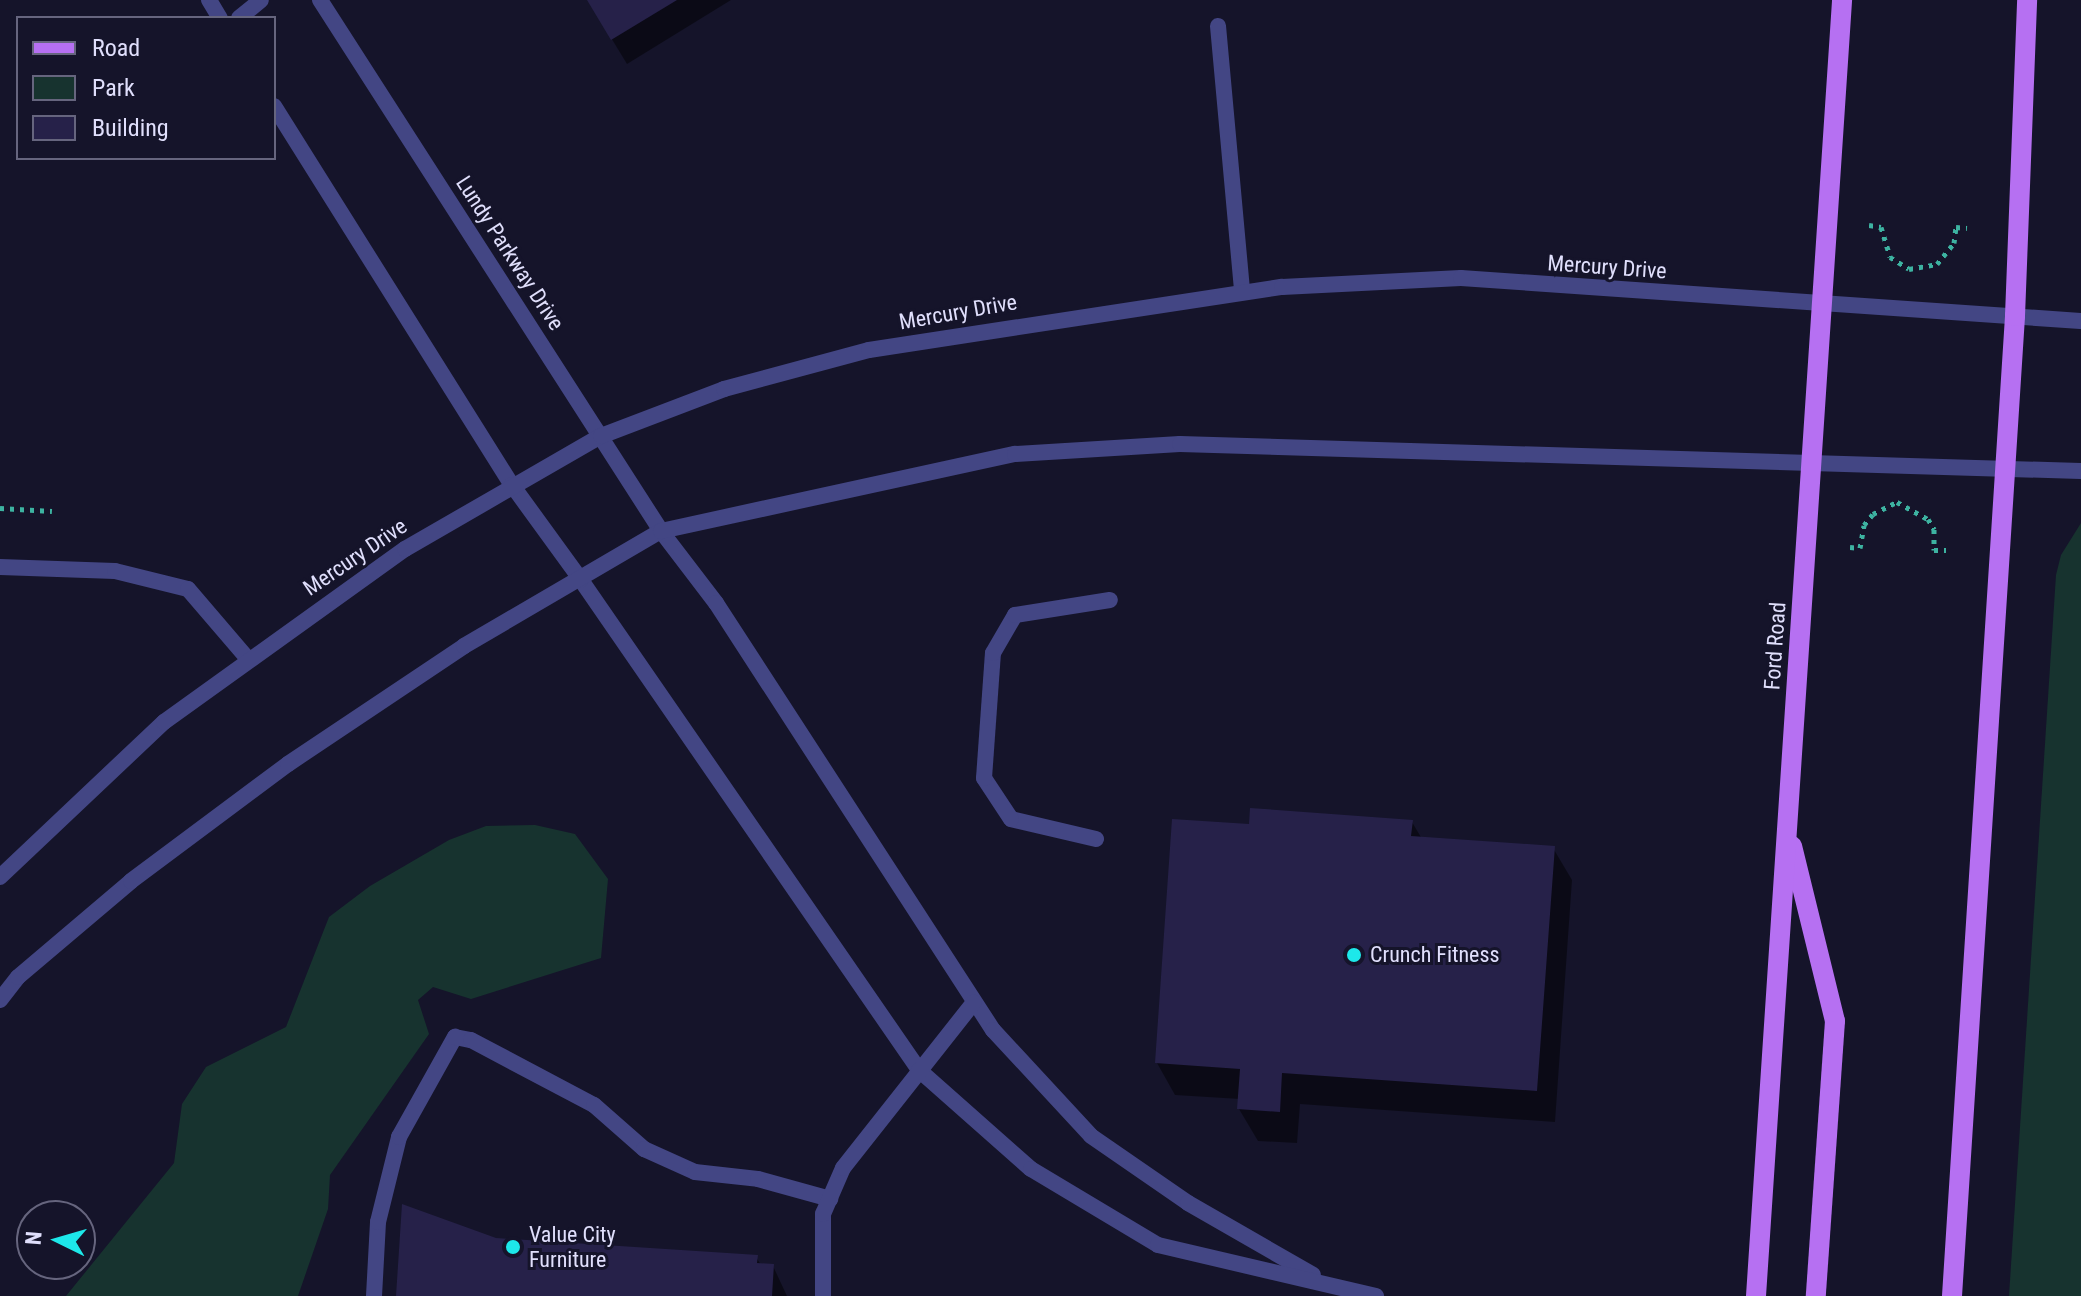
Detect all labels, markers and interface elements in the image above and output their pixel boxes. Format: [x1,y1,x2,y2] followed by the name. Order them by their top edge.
[16,16,276,160] legend
[92,34,140,62] text: Road
[92,74,135,102] text: Park
[92,114,169,142] text: Building
[450,171,570,335] street label: Lundy Parkway Drive
[1547,250,1667,284] street label: Mercury Drive
[897,289,1019,335] street label: Mercury Drive
[298,513,412,601] street label: Mercury Drive
[1759,601,1791,691] street label: Ford Road
[1370,942,1499,968] place label: Crunch Fitness
[1345,946,1363,964] marker: Crunch Fitness
[16,1200,96,1280] north arrow
[529,1221,616,1272] place label: Value City Furniture
[21,1230,47,1246] text: N
[504,1238,522,1256] marker: Value City Furniture

